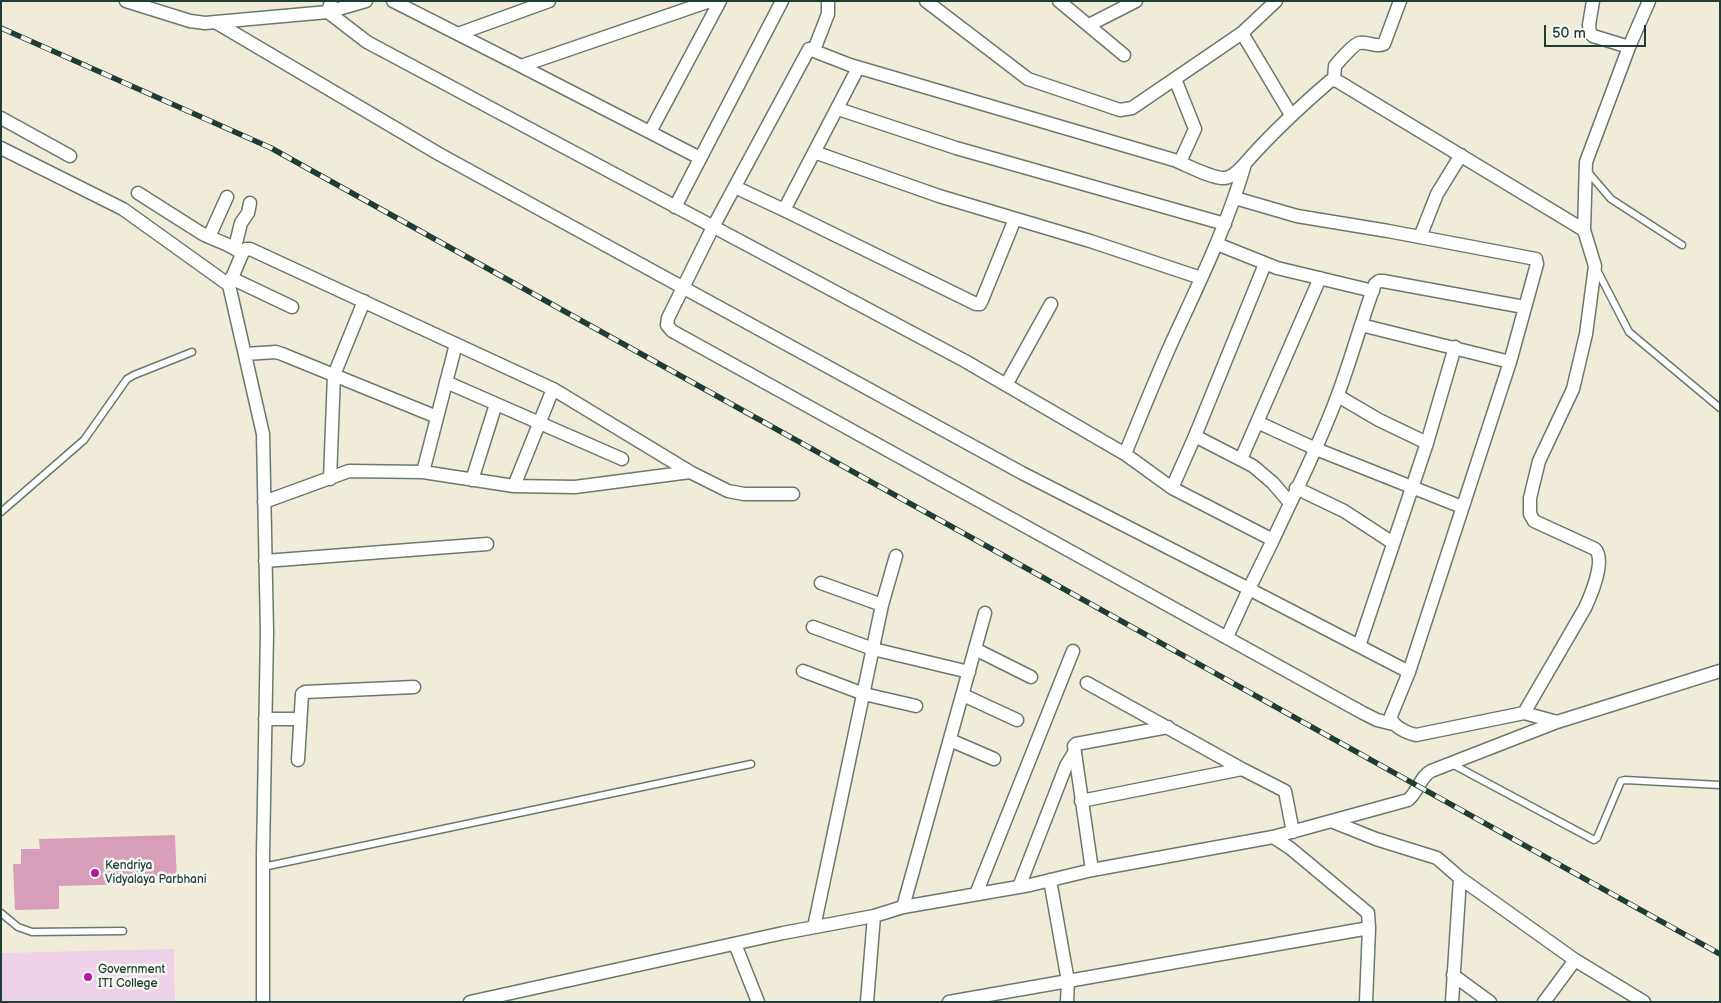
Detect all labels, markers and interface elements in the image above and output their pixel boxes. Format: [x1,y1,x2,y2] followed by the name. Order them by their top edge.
[1546,15,1648,47] scale bar
[1552,24,1586,43] text: 50 m
[105,859,206,887] place label: Kendriya Vidyalaya Parbhani
[89,867,101,879] marker: Kendriya Vidyalaya Parbhani
[98,963,165,991] place label: Government ITI College
[82,971,94,983] marker: Government ITI College

